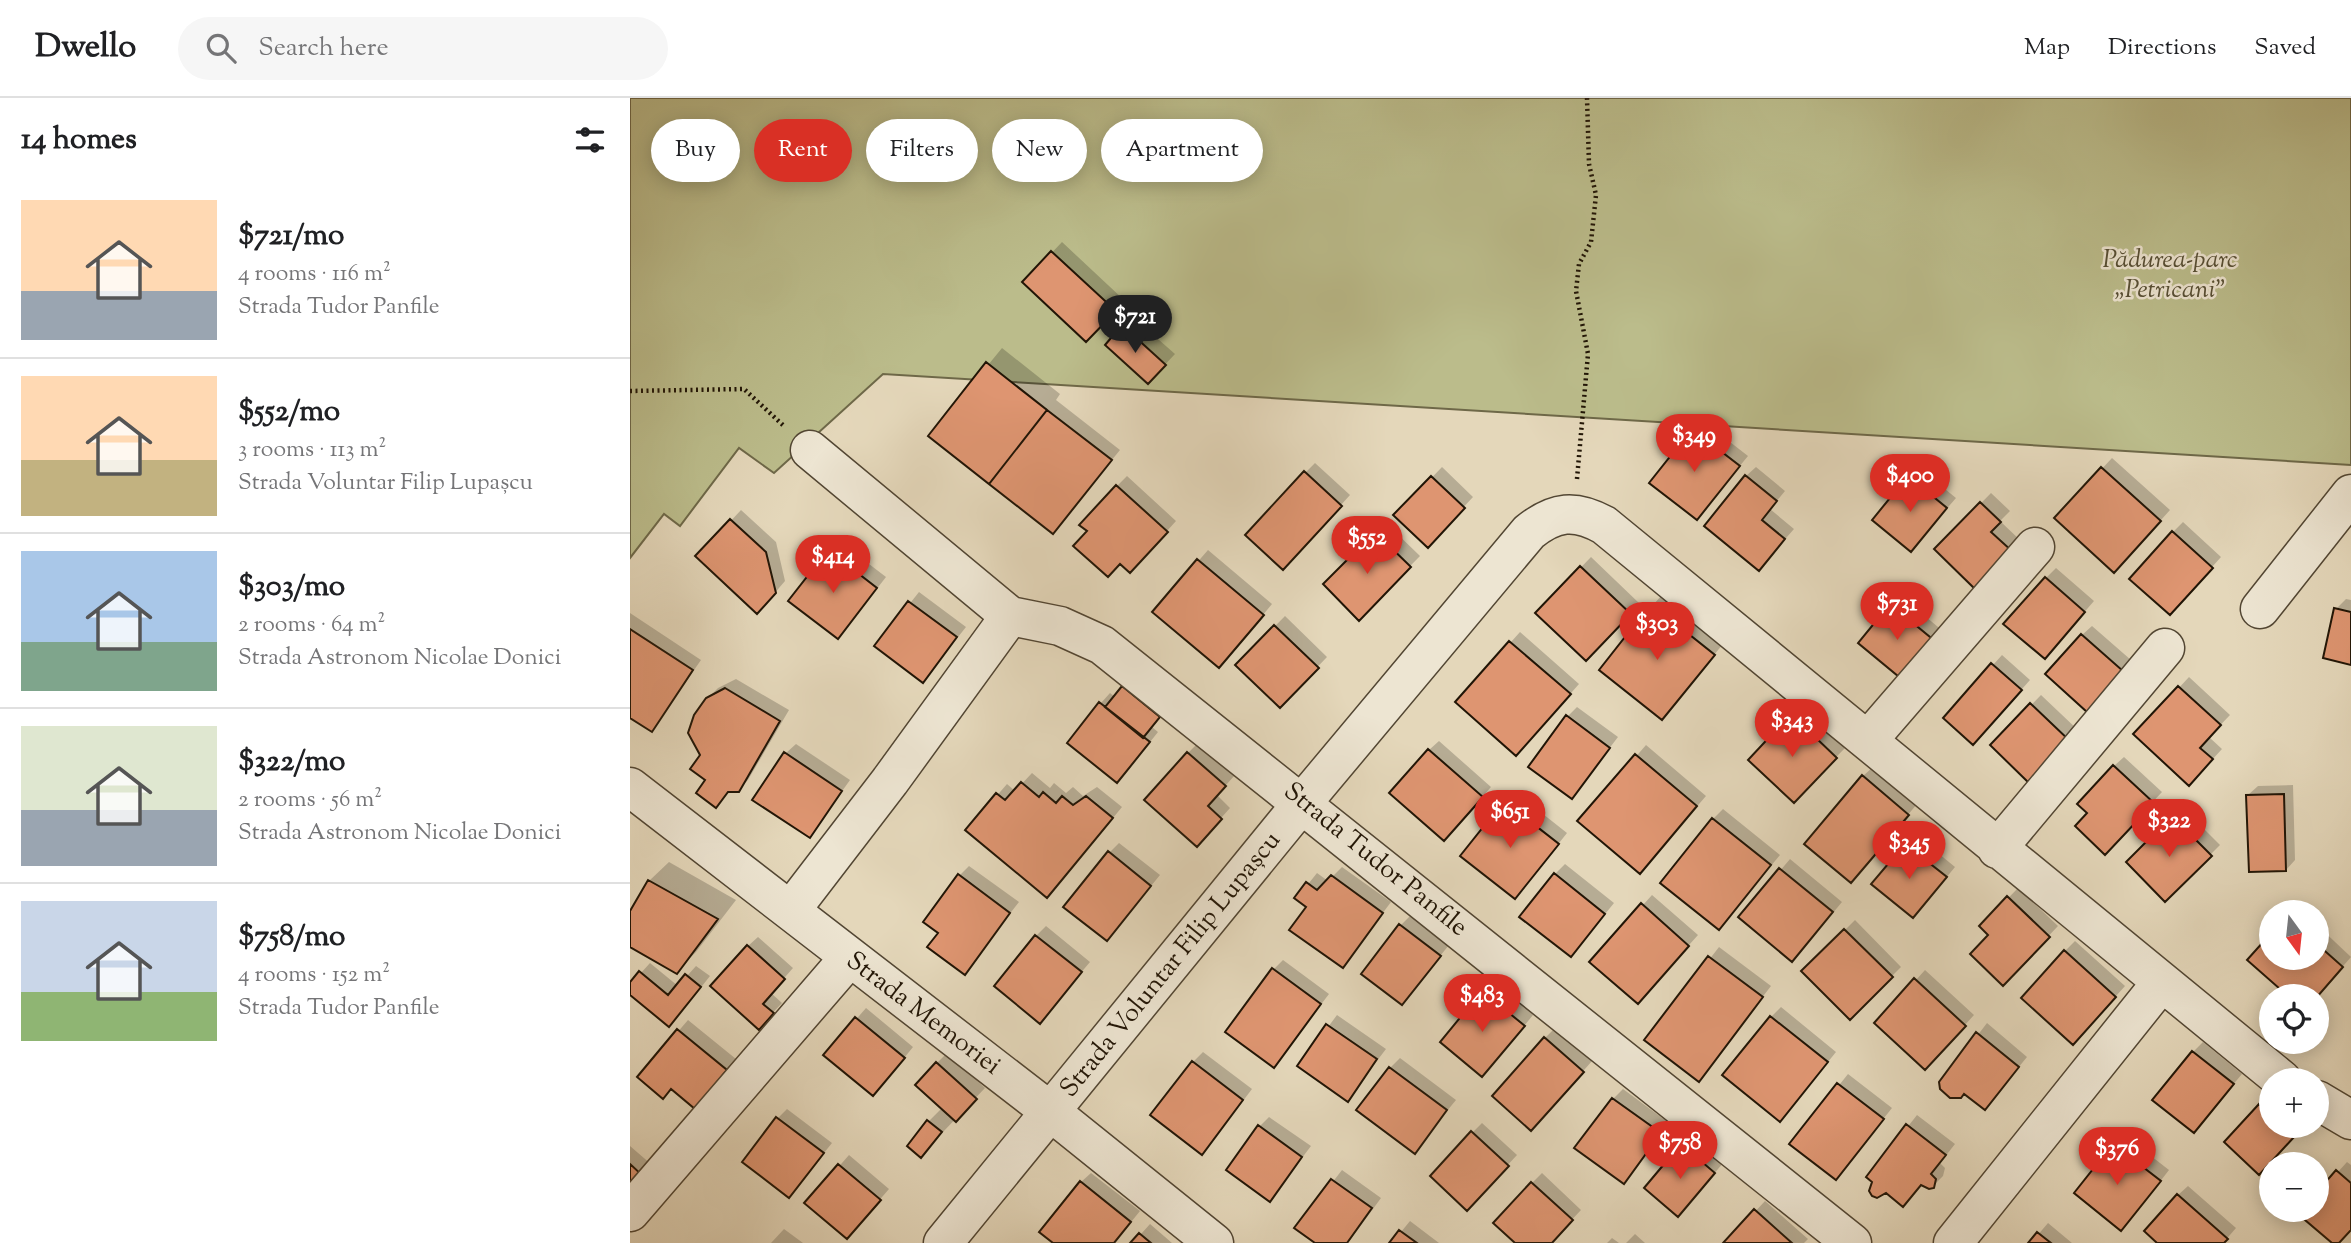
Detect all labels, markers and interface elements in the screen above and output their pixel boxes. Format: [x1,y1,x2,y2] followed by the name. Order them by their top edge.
[178,17,668,80] search box
[35,24,136,72] text: Dwello
[202,29,240,67] icon: search
[258,30,389,67] text: Search here
[2024,31,2070,65] text: Map
[2108,31,2216,65] text: Directions
[2254,31,2316,65] text: Saved
[21,119,137,162] text: 14 homes
[651,119,740,182] chip: Buy
[754,119,852,182] chip: Rent
[866,119,978,182] chip: Filters
[992,119,1087,182] chip: New
[1101,119,1263,182] chip: Apartment
[571,121,609,159] icon: filters
[238,215,344,258] text: $721/mo
[77,228,161,312] icon: home
[2102,242,2238,309] park label: Pădurea-parc „Petricani”
[238,258,391,291] text: 4 rooms · 116 m²
[238,291,439,324] text: Strada Tudor Panfile
[1094,296,1176,355] pin: $721
[1114,301,1156,334] text: $721
[238,391,340,434] text: $552/mo
[77,404,161,488] icon: home
[1653,414,1735,474] pin: $349
[1672,420,1716,453] text: $349
[238,434,386,467] text: 3 rooms · 113 m²
[1869,454,1951,514] pin: $400
[1886,460,1934,493] text: $400
[238,467,533,500] text: Strada Voluntar Filip Lupașcu
[1326,517,1408,576] pin: $552
[1348,522,1386,555] text: $552
[792,536,874,595] pin: $414
[811,541,855,574] text: $414
[238,566,345,609] text: $303/mo
[77,579,161,663] icon: home
[1856,582,1938,642] pin: $731
[1877,588,1917,621] text: $731
[1616,602,1698,662] pin: $303
[1636,608,1678,641] text: $303
[238,609,385,642] text: 2 rooms · 64 m²
[238,642,561,675] text: Strada Astronom Nicolae Donici
[1751,700,1833,759] pin: $343
[1771,705,1813,738] text: $343
[238,741,346,784] text: $322/mo
[77,754,161,838] icon: home
[1275,774,1475,946] street label: Strada Tudor Panfile
[238,784,382,817] text: 2 rooms · 56 m²
[1469,790,1551,850] pin: $651
[1490,796,1530,829] text: $651
[2128,800,2210,859] pin: $322
[2147,805,2191,838] text: $322
[238,817,561,850] text: Strada Astronom Nicolae Donici
[1868,822,1950,881] pin: $345
[1052,824,1290,1106] street label: Strada Voluntar Filip Lupașcu
[1888,827,1930,860] text: $345
[2259,900,2329,970] north arrow
[2259,900,2329,1222] map controls
[238,916,345,959] text: $758/mo
[77,929,161,1013] icon: home
[838,943,1008,1085] street label: Strada Memoriei
[238,959,390,992] text: 4 rooms · 152 m²
[1441,974,1523,1034] pin: $483
[1460,980,1504,1013] text: $483
[2259,984,2329,1054] button: locate
[238,992,439,1025] text: Strada Tudor Panfile
[2259,1068,2329,1138] button: +
[1639,1122,1721,1181] pin: $758
[1658,1127,1702,1160] text: $758
[2076,1128,2158,1187] pin: $376
[2095,1133,2139,1166] text: $376
[2259,1152,2329,1222] button: −

